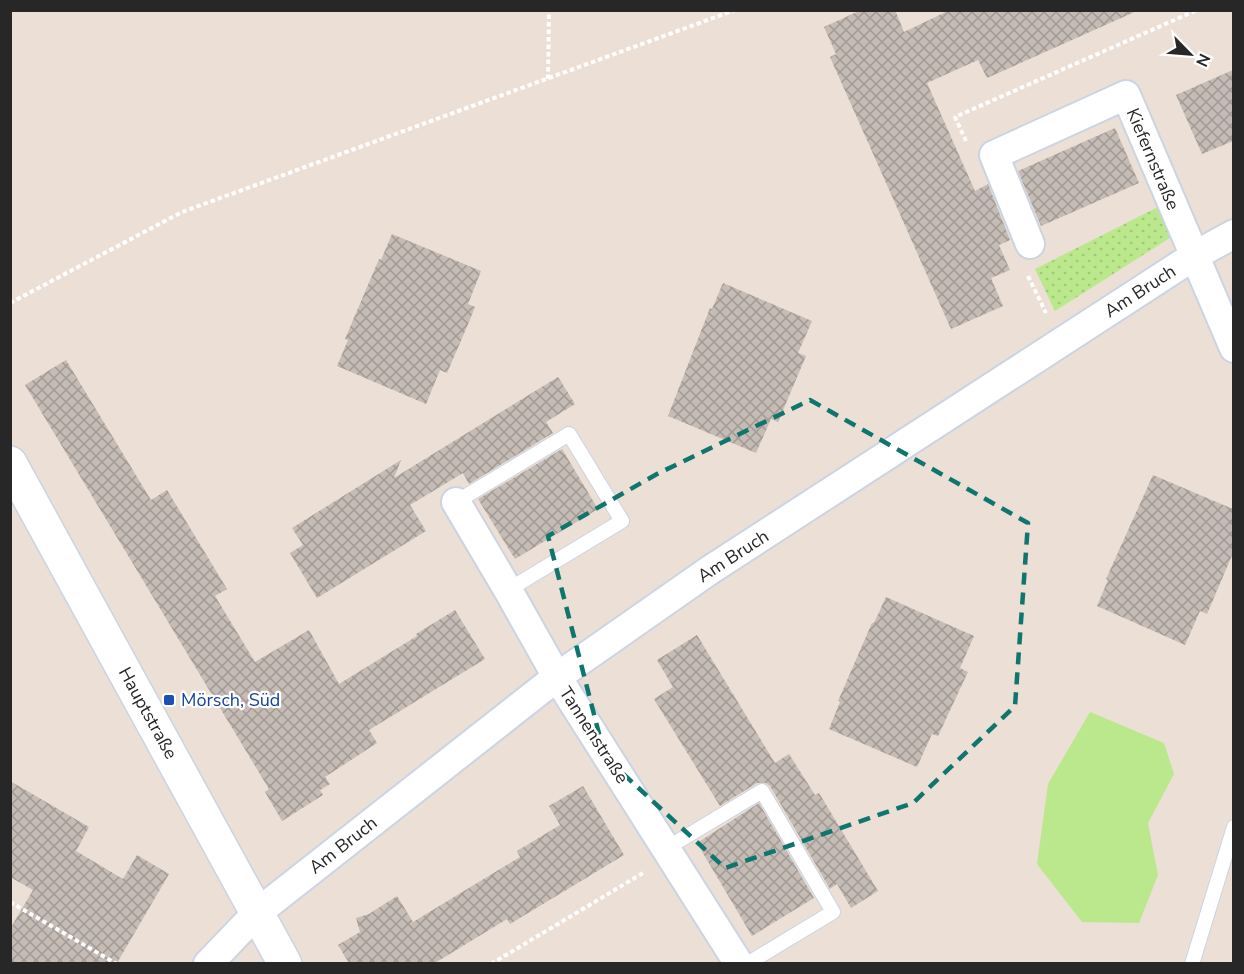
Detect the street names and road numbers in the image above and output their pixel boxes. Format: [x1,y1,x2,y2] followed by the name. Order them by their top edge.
[1121,104,1185,214] street label: Kiefernstraße
[1100,259,1180,323] street label: Am Bruch
[693,524,773,588] street label: Am Bruch
[113,663,183,763] street label: Hauptstraße
[554,682,634,788] street label: Tannenstraße
[304,811,382,879] street label: Am Bruch

